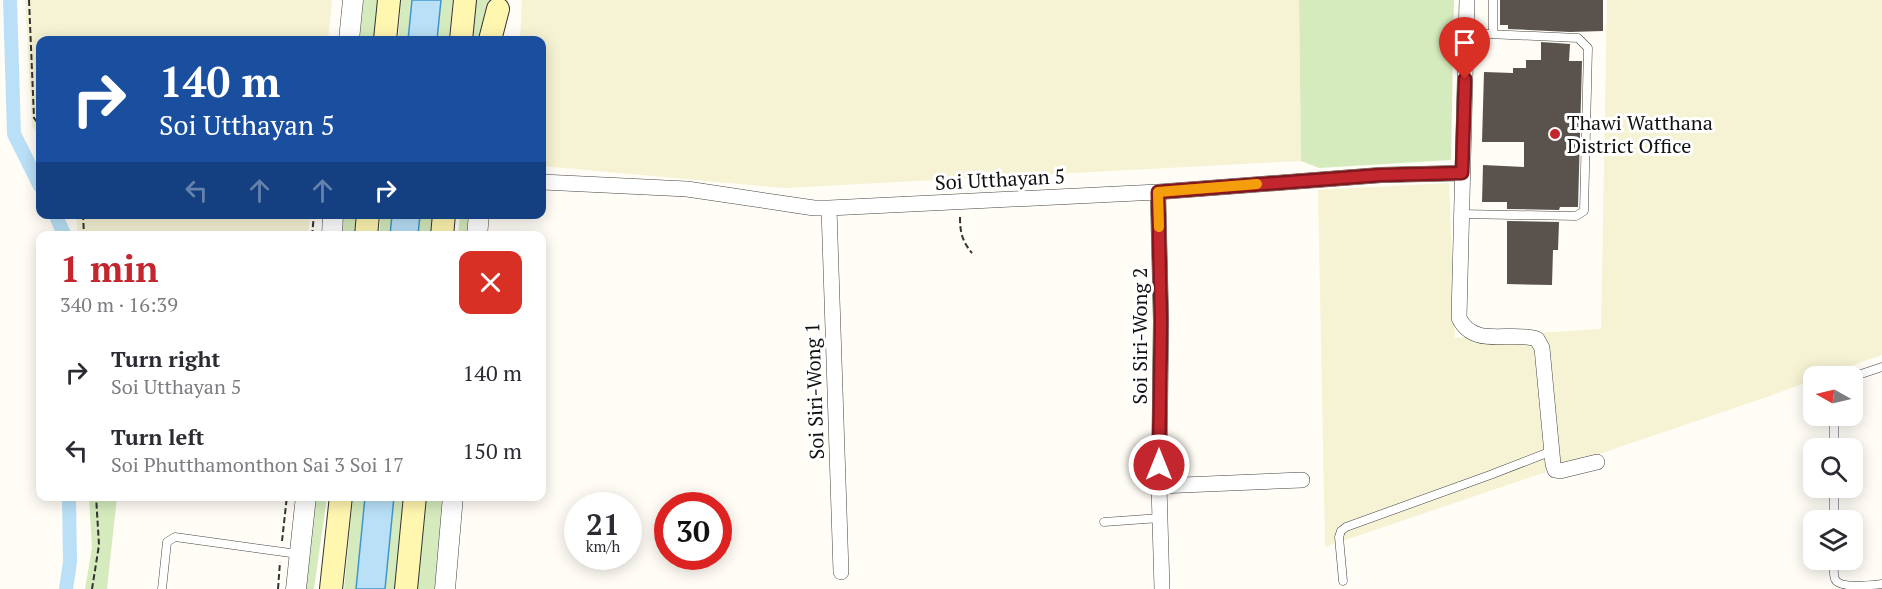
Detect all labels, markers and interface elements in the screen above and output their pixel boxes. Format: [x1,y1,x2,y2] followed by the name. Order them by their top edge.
[1439,17,1490,79] pin
[1448,26,1481,59] icon: arrive
[159,53,280,109] text: 140 m
[60,60,138,138] icon: right
[159,107,335,143] text: Soi Utthayan 5
[1567,109,1713,159] place label: Thawi Watthana District Office
[1548,127,1562,141] marker: Thawi Watthana District Office
[934,162,1066,196] street label: Soi Utthayan 5
[180,174,213,207] icon: left
[243,174,276,207] icon: ahead
[306,174,339,207] icon: ahead
[369,174,402,207] icon: right
[60,245,158,292] text: 1 min
[459,251,522,314] button: close
[1126,268,1153,405] street label: Soi Siri-Wong 2
[60,291,178,318] text: 340 m · 16:39
[798,322,830,460] street label: Soi Siri-Wong 1
[111,344,220,373] text: Turn right
[60,356,93,389] icon: right
[462,358,522,387] text: 140 m
[1803,366,1863,426] north arrow
[1803,366,1863,570] map controls
[111,373,241,400] text: Soi Utthayan 5
[111,422,204,451] text: Turn left
[1127,433,1191,497] position arrow
[60,434,93,467] icon: left
[462,436,522,465] text: 150 m
[1803,438,1863,498] button: search
[111,451,404,478] text: Soi Phutthamonthon Sai 3 Soi 17
[654,492,732,570] speed limit sign: 30
[586,504,620,544] text: 21
[1803,510,1863,570] button: layers
[586,536,620,556] text: km/h

